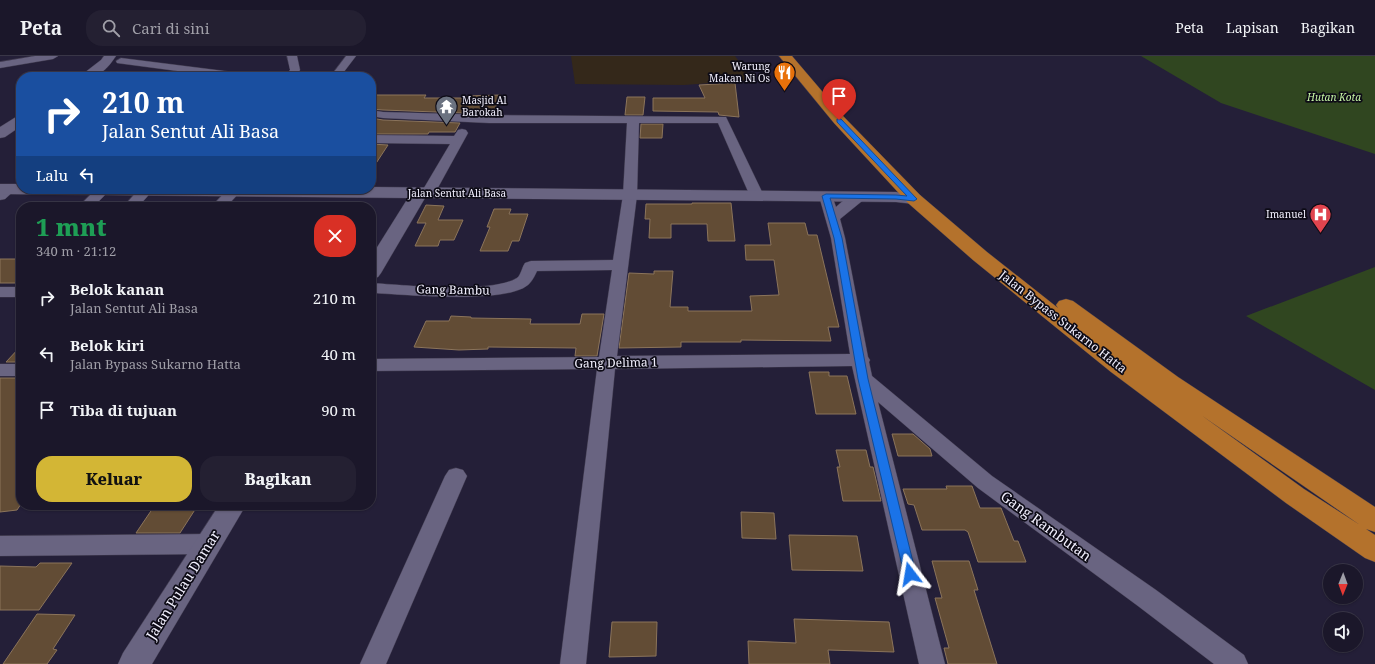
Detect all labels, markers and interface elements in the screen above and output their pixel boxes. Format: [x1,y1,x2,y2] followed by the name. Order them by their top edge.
[86,10,366,46] search box
[20,15,62,41] text: Peta
[100,17,122,39] icon: search
[132,18,209,38] text: Cari di sini
[1175,18,1204,37] text: Peta
[1226,18,1279,37] text: Lapisan
[1301,18,1355,37] text: Bagikan
[709,59,771,85] place label: Warung Makan Ni Os
[772,59,798,92] restaurant icon: Warung Makan Ni Os
[822,79,856,120] pin
[102,83,184,121] text: 210 m
[828,85,850,107] icon: arrive
[36,88,88,140] icon: right
[1306,90,1361,104] park label: Hutan Kota
[434,93,460,126] temple icon: Masjid Al Barokah
[462,93,507,119] place label: Masjid Al Barokah
[102,119,279,143] text: Jalan Sentut Ali Basa
[76,164,98,186] icon: left
[36,165,68,185] text: Lalu
[407,186,507,200] street label: Jalan Sentut Ali Basa
[1308,201,1334,234] hospital icon: Imanuel
[1266,207,1306,221] place label: Imanuel
[36,210,106,243] text: 1 mnt
[314,215,356,257] button: close
[36,242,116,260] text: 340 m · 21:12
[995,266,1131,377] street label: Jalan Bypass Sukarno Hatta
[70,279,164,299] text: Belok kanan
[416,280,490,299] street label: Gang Bambu
[36,287,58,309] icon: right
[313,288,356,308] text: 210 m
[70,299,198,317] text: Jalan Sentut Ali Basa
[70,335,145,355] text: Belok kiri
[36,343,58,365] icon: left
[321,344,356,364] text: 40 m
[574,353,658,372] street label: Gang Delima 1
[70,355,241,373] text: Jalan Bypass Sukarno Hatta
[36,399,58,421] icon: arrive
[70,400,177,420] text: Tiba di tujuan
[321,400,356,420] text: 90 m
[36,456,192,502] button: Keluar
[200,456,356,502] button: Bagikan
[997,486,1095,565] street label: Gang Rambutan
[141,526,224,644] street label: Jalan Pulau Damar
[889,553,931,595] position arrow
[1323,564,1363,604] north arrow
[1323,564,1363,652] map controls
[1323,612,1363,652] button: sound

